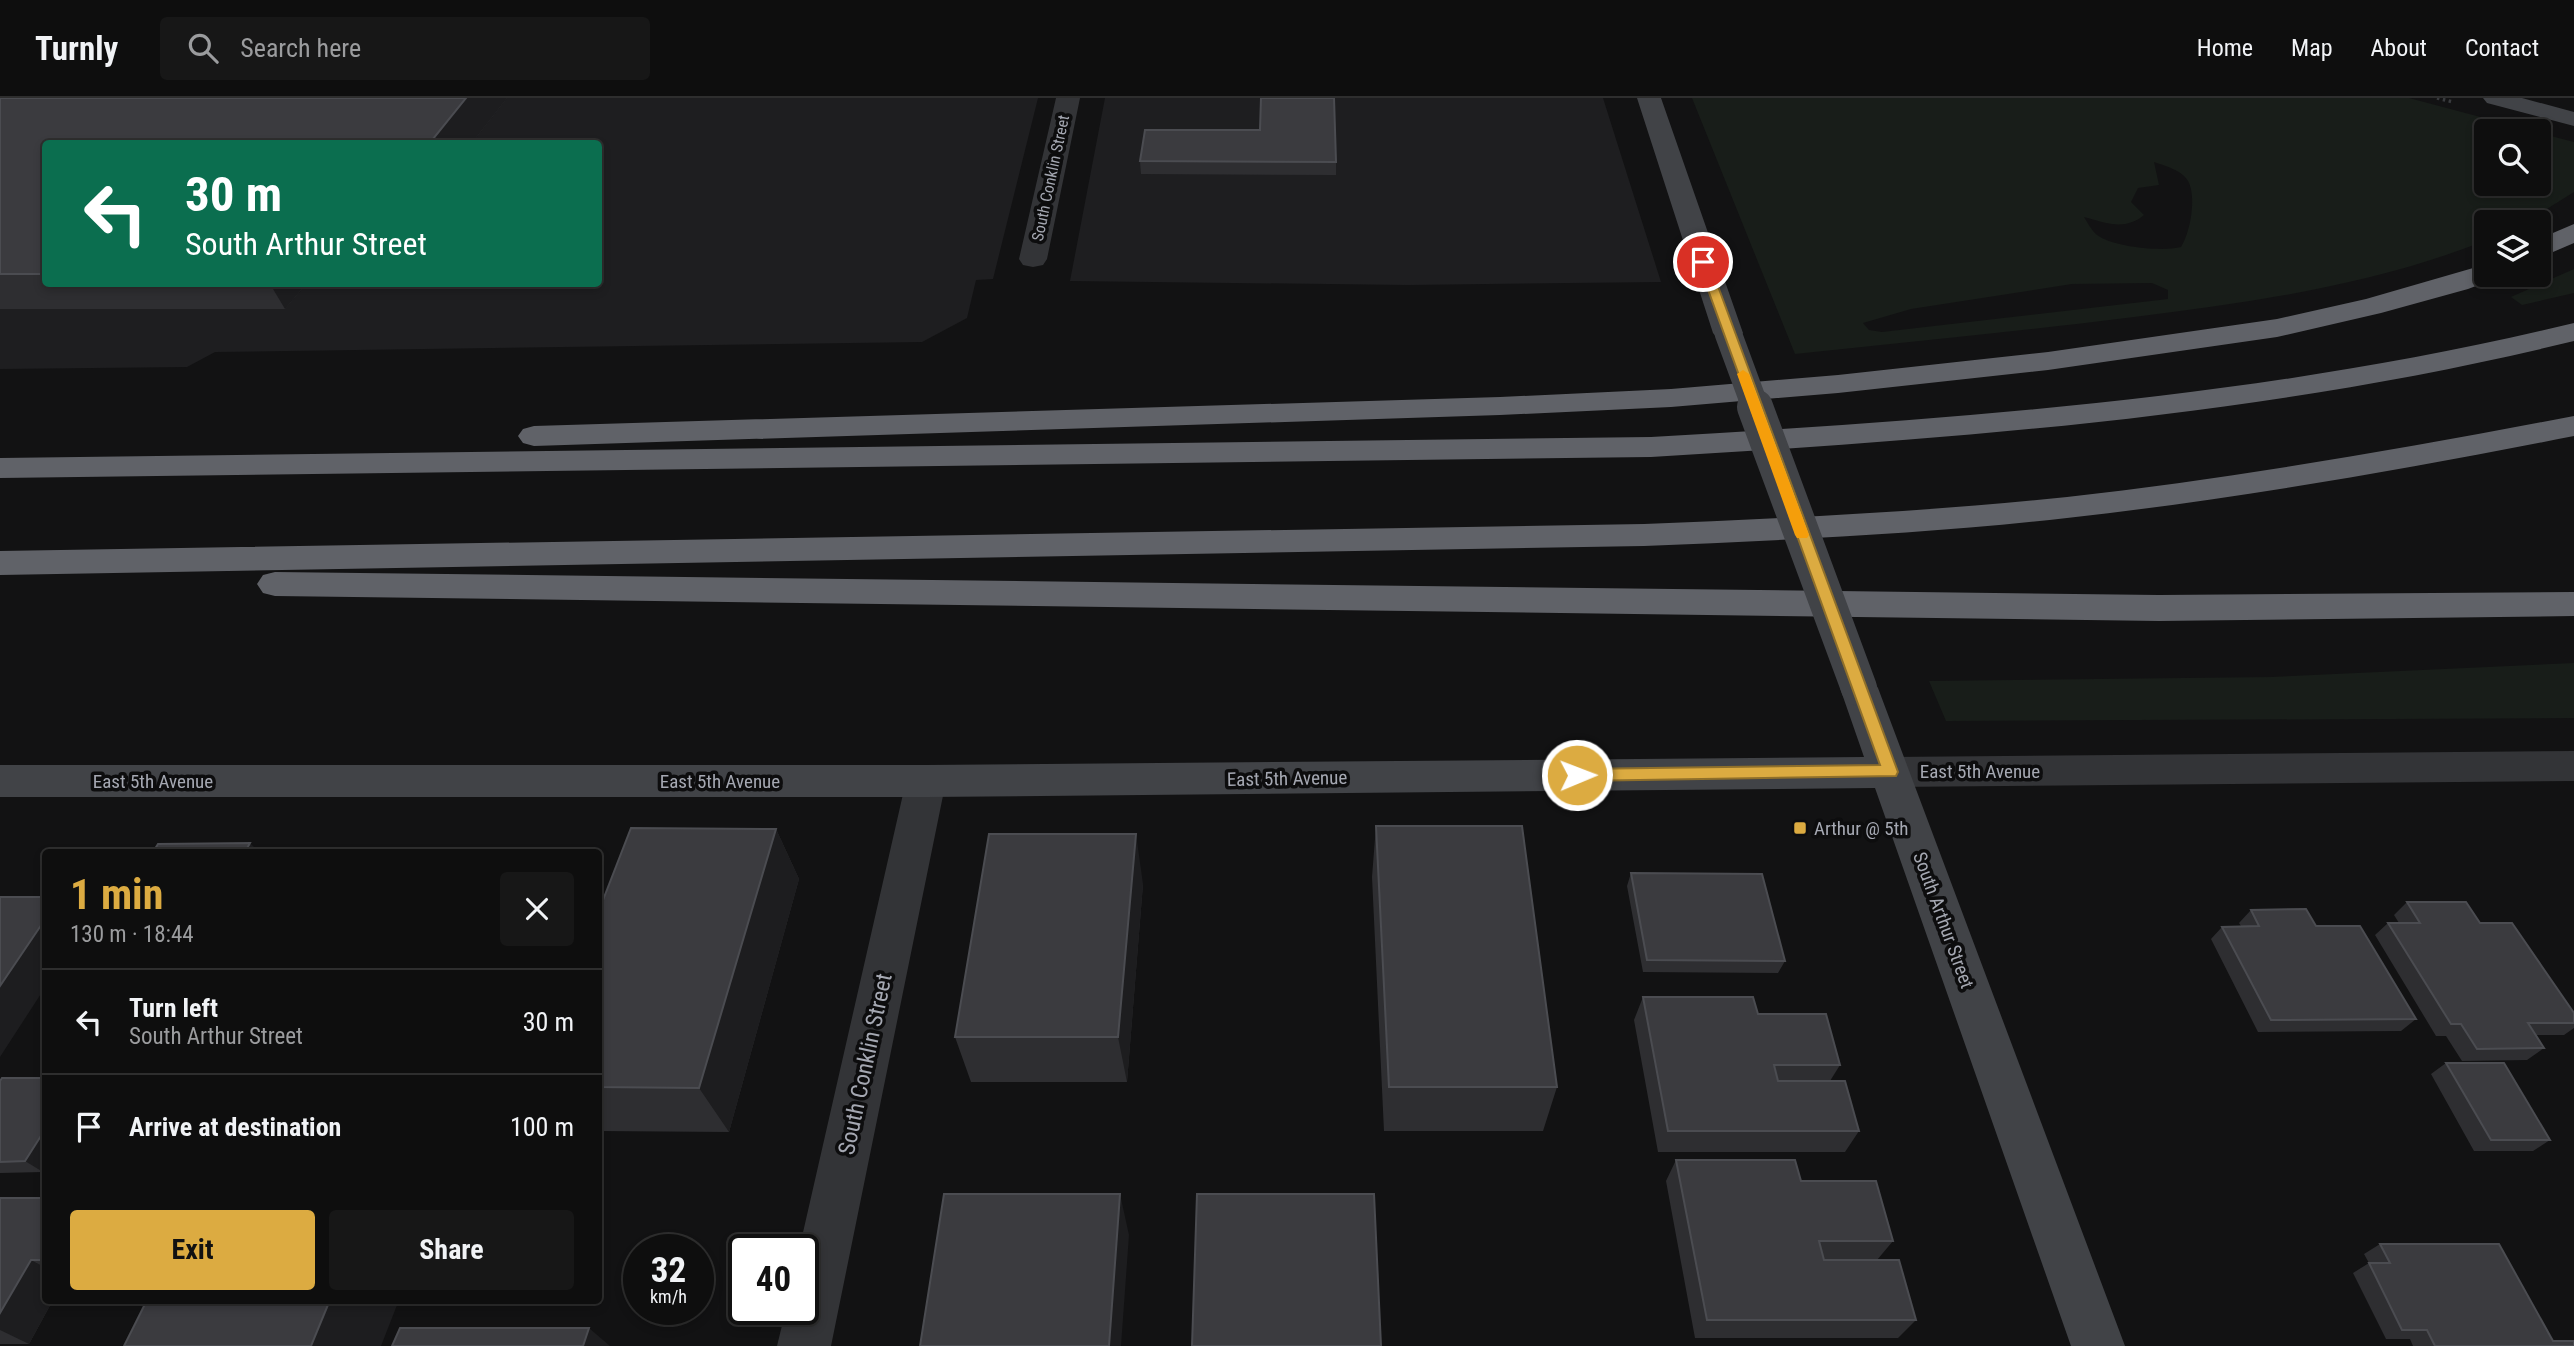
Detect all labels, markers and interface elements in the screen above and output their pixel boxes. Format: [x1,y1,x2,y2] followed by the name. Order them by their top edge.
[160,17,650,80] search box
[35,29,118,68] text: Turnly
[184,29,222,67] icon: search
[240,33,361,63] text: Search here
[2197,34,2253,62] text: Home
[2291,34,2333,62] text: Map
[2371,34,2427,62] text: About
[2465,34,2539,62] text: Contact
[1028,113,1073,243] street label: South Conklin Street
[2474,119,2551,287] map controls
[2474,119,2551,196] button: search
[185,166,282,223] text: 30 m
[70,168,161,259] icon: left
[2474,210,2551,287] button: layers
[185,225,427,263] text: South Arthur Street
[1673,232,1733,292] pin
[1684,243,1722,281] icon: arrive
[1540,738,1614,812] position arrow
[1920,760,2040,783] street label: East 5th Avenue
[1227,766,1348,791] street label: East 5th Avenue
[93,770,213,793] street label: East 5th Avenue
[660,770,780,793] street label: East 5th Avenue
[1814,817,1909,840] place label: Arthur @ 5th
[1792,820,1808,836] marker: Arthur @ 5th
[1908,849,1979,992] street label: South Arthur Street
[70,870,163,919] text: 1 min
[500,872,574,946] button: close
[70,921,194,948] text: 130 m · 18:44
[833,971,898,1157] street label: South Conklin Street
[129,993,218,1023] text: Turn left
[70,1003,108,1041] icon: left
[523,1007,574,1037] text: 30 m
[129,1023,303,1050] text: South Arthur Street
[70,1108,108,1146] icon: arrive
[129,1112,341,1142] text: Arrive at destination
[510,1112,574,1142] text: 100 m
[70,1210,315,1290] button: Exit
[329,1210,574,1290] button: Share
[728,1234,819,1325] speed limit sign: 40
[651,1250,686,1291] text: 32
[650,1286,687,1307] text: km/h

